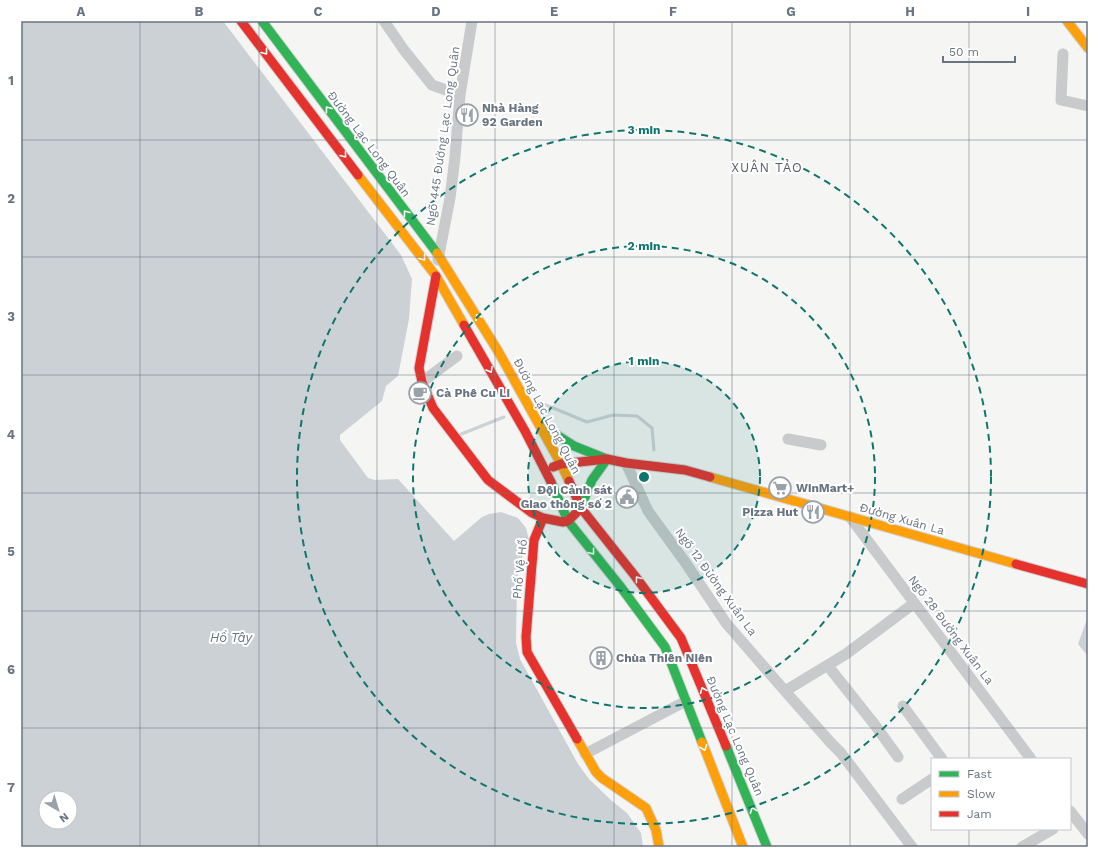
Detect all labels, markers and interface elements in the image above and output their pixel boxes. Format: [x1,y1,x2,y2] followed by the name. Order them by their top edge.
[77,4,86,19] text: A
[195,4,204,19] text: B
[314,4,323,19] text: C
[431,4,441,19] text: D
[550,4,558,19] text: E
[669,4,677,19] text: F
[786,4,796,19] text: G
[905,4,915,19] text: H
[1026,4,1030,19] text: I
[943,38,1015,64] scale bar
[423,45,463,227] street label: Ngõ 445 Đường Lạc Long Quân
[949,45,979,59] text: 50 m
[260,47,267,54] one-way arrow
[8,73,14,88] text: 1
[325,88,413,200] street label: Đường Lạc Long Quân
[482,101,543,129] place label: Nhà Hàng 92 Garden
[454,102,480,128] restaurant icon: Nhà Hàng 92 Garden
[325,106,333,113] one-way arrow
[628,123,660,137] text: 3 min
[339,151,347,158] one-way arrow
[731,159,803,175] district label: XUÂN TẢO
[7,191,15,206] text: 2
[404,210,411,217] one-way arrow
[628,239,660,253] text: 2 min
[419,254,426,261] one-way arrow
[7,309,15,324] text: 3
[475,314,482,321] one-way arrow
[629,354,659,368] text: 1 min
[511,356,583,476] street label: Đường Lạc Long Quân
[486,366,493,373] one-way arrow
[407,380,433,406] cafe icon: Cà Phê Cu Li
[436,386,510,400] place label: Cà Phê Cu Li
[7,427,16,442] text: 4
[637,470,651,484] centre of rings
[767,475,793,501] supermarket icon: WinMart+
[796,481,854,495] place label: WinMart+
[521,483,613,511] place label: Đội Cảnh sát Giao thông số 2
[614,484,640,510] public building icon: Đội Cảnh sát Giao thông số 2
[800,499,826,525] restaurant icon: Pizza Hut
[858,500,946,538] street label: Đường Xuân La
[742,505,799,519] place label: Pizza Hut
[672,525,760,639] street label: Ngõ 12 Đường Xuân La
[510,539,530,599] street label: Phố Vệ Hồ
[7,544,15,559] text: 5
[587,547,594,554] one-way arrow
[905,573,997,687] street label: Ngõ 28 Đường Xuân La
[635,577,642,584] one-way arrow
[210,630,253,645] water label: Hồ Tây
[588,645,614,671] building icon: Chùa Thiên Niên
[616,651,712,665] place label: Chùa Thiên Niên
[7,662,15,677] text: 6
[703,674,767,798] street label: Đường Lạc Long Quân
[700,687,708,695] one-way arrow
[699,743,707,751] one-way arrow
[931,758,1071,830] legend
[967,767,992,781] text: Fast
[7,780,15,795] text: 7
[967,787,995,801] text: Slow
[38,790,78,830] north arrow
[749,807,757,814] one-way arrow
[967,807,992,821] text: Jam
[57,810,71,825] text: N

